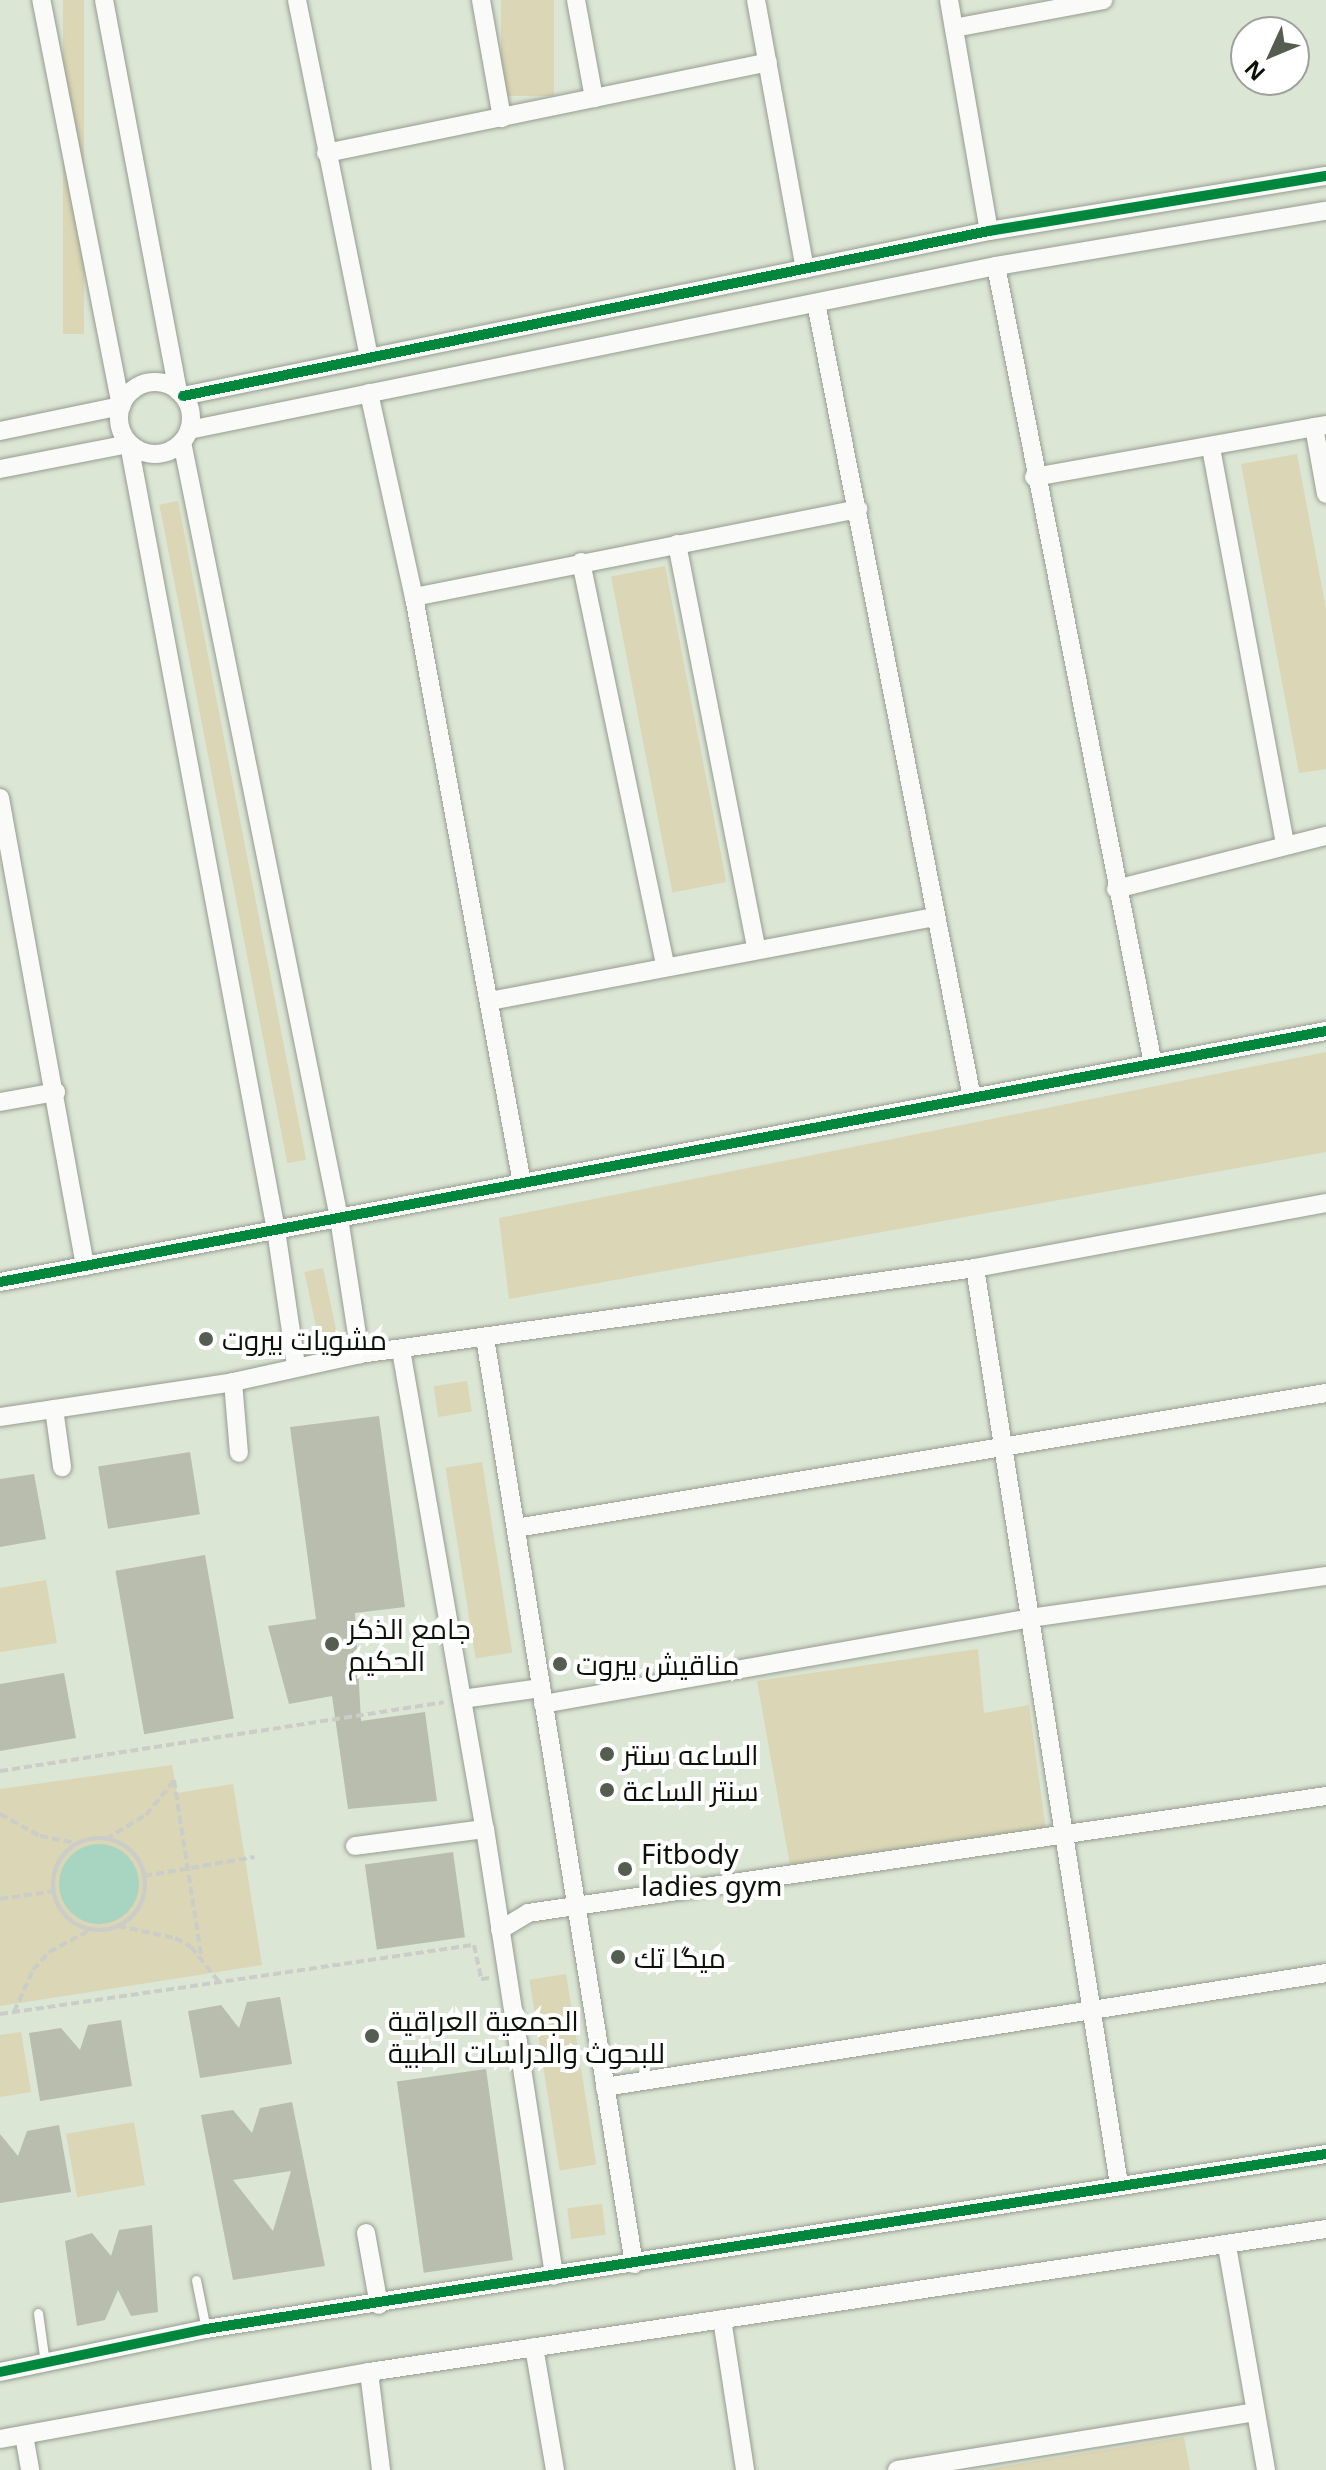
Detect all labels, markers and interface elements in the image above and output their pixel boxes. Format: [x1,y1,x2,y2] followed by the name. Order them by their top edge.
[1230,16,1310,96] north arrow
[1237,54,1271,88] text: N
[222,1322,387,1356] place label: مشويات بيروت
[197,1330,215,1348] marker: مشويات بيروت
[348,1611,471,1677] place label: جامع الذكر الحكيم
[323,1635,341,1653] marker: جامع الذكر الحكيم
[576,1647,739,1681] place label: مناقيش بيروت
[551,1655,569,1673] marker: مناقيش بيروت
[623,1737,759,1771] place label: الساعه سنتر
[598,1745,616,1763] marker: الساعه سنتر
[623,1773,759,1807] place label: سنتر الساعة
[598,1781,616,1799] marker: سنتر الساعة
[641,1836,783,1902] place label: Fitbody ladies gym
[616,1860,634,1878] marker: Fitbody ladies gym
[634,1940,726,1974] place label: ميگا تك
[609,1948,627,1966] marker: ميگا تك
[388,2003,665,2069] place label: الجمعية العراقية للبحوث والدراسات الطبية
[363,2027,381,2045] marker: الجمعية العراقية للبحوث والدراسات الطبية

